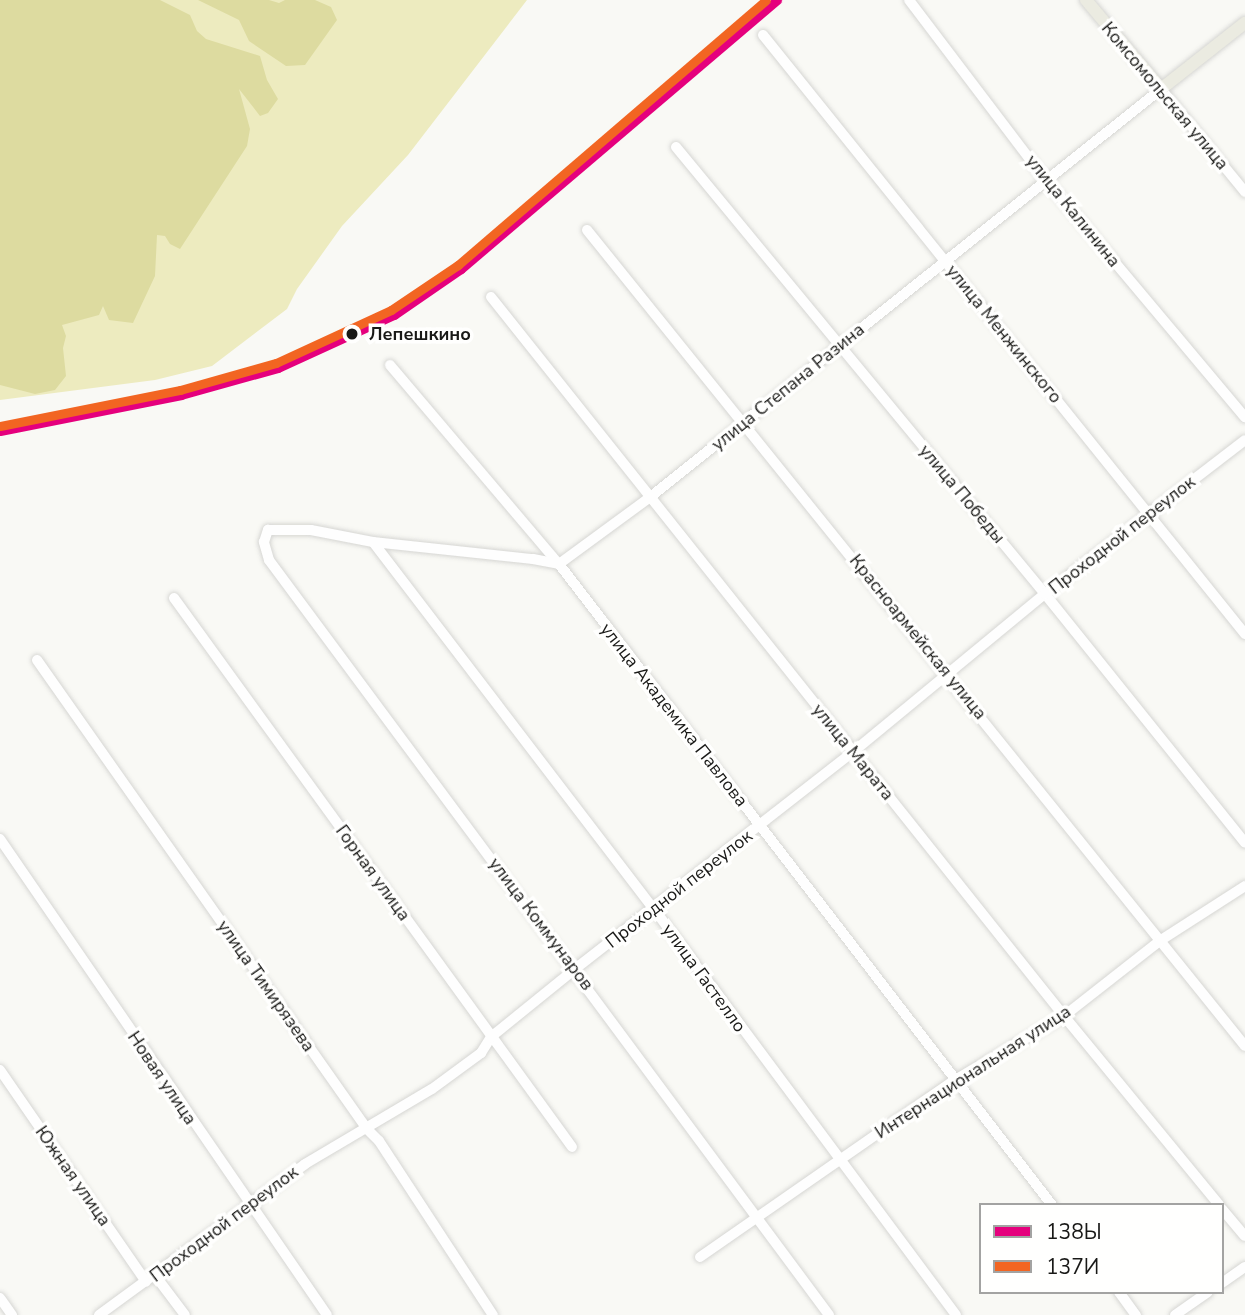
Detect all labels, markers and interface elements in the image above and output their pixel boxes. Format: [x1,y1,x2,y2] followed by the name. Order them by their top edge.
[1097,18,1233,174] street label: Комсомольская улица
[1021,150,1125,272] street label: улица Калинина
[942,260,1066,408] street label: улица Менжинского
[707,319,869,455] street label: улица Степана Разина
[341,323,363,345] marker: Лепешкино
[369,323,471,345] place label: Лепешкино
[914,440,1010,548] street label: улица Победы
[1044,471,1200,599] street label: Проходной переулок
[845,550,991,724] street label: Красноармейская улица
[596,619,752,811] street label: улица Академика Павлова
[807,699,899,805] street label: улица Марата
[331,821,415,925] street label: Горная улица
[601,825,757,953] street label: Проходной переулок
[484,853,598,995] street label: улица Коммунаров
[212,916,320,1056] street label: улица Тимирязева
[657,920,751,1036] street label: улица Гастелло
[871,1001,1075,1143] street label: Интернациональная улица
[123,1027,201,1129] street label: Новая улица
[31,1122,115,1230] street label: Южная улица
[146,1161,302,1287] street label: Проходной переулок
[979,1203,1224,1294] legend
[1046,1218,1102,1246] text: 138Ы
[1046,1253,1099,1281] text: 137И

